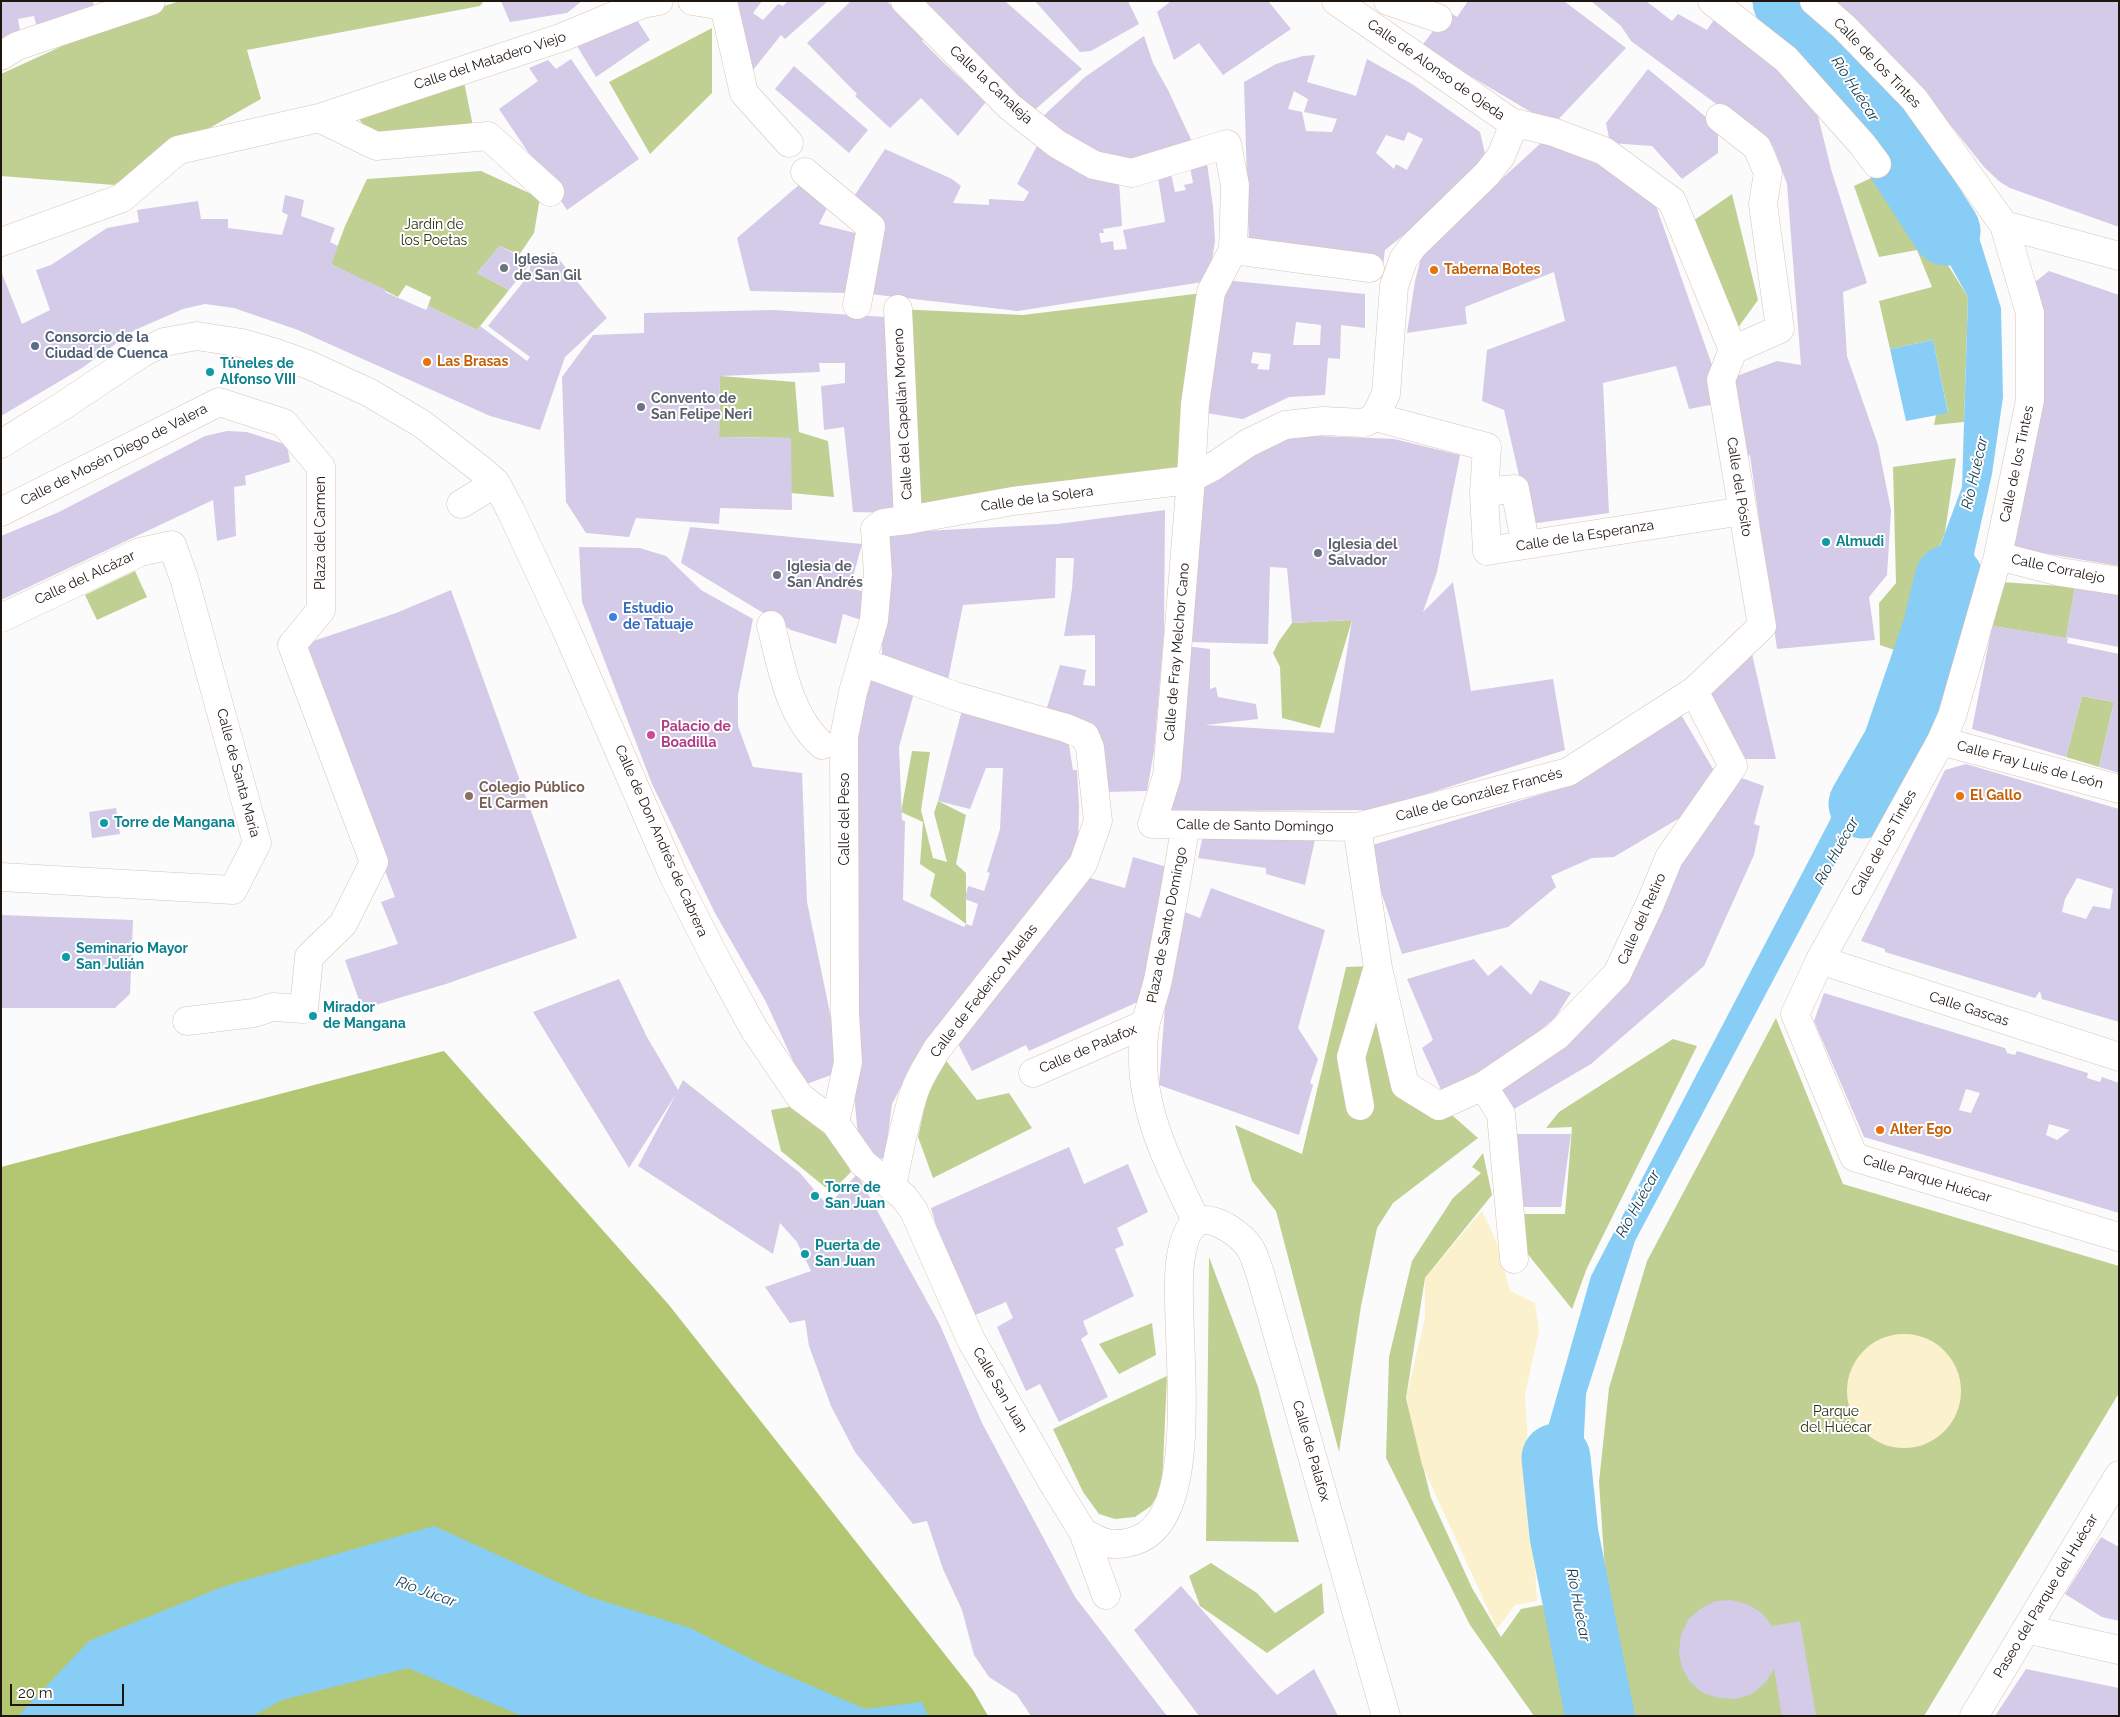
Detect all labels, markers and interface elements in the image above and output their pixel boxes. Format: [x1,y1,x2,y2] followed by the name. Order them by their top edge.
[1830,14,1924,112] street label: Calle de los Tintes
[1364,16,1508,124] street label: Calle de Alonso de Ojeda
[412,28,568,94] street label: Calle del Matadero Viejo
[946,42,1036,128] street label: Calle la Canaleja
[1827,53,1883,125] water label: Río Huécar
[401,217,467,250] park label: Jardín de los Poetas
[514,252,581,284] place label: Iglesia de San Gil
[498,262,510,274] marker: Iglesia de San Gil
[1444,262,1541,278] place label: Taberna Botes
[1428,264,1440,276] marker: Taberna Botes
[890,328,916,500] street label: Calle del Capellán Moreno
[45,330,168,362] place label: Consorcio de la Ciudad de Cuenca
[29,340,41,352] marker: Consorcio de la Ciudad de Cuenca
[437,354,508,370] place label: Las Brasas
[220,356,296,388] place label: Túneles de Alfonso VIII
[421,356,433,368] marker: Las Brasas
[204,366,216,378] marker: Túneles de Alfonso VIII
[651,391,752,424] place label: Convento de San Felipe Neri
[18,400,210,510] street label: Calle de Mosén Diego de Valera
[635,401,647,413] marker: Convento de San Felipe Neri
[1996,404,2038,524] street label: Calle de los Tintes
[1958,435,1992,511] water label: Río Huécar
[1723,436,1755,538] street label: Calle del Pósito
[313,476,329,590] street label: Plaza del Carmen
[980,483,1094,515] street label: Calle de la Solera
[1515,517,1655,555] street label: Calle de la Esperanza
[1836,534,1884,550] place label: Almudi
[1820,536,1832,548] marker: Almudi
[1328,537,1397,570] place label: Iglesia del Salvador
[32,547,138,609] street label: Calle del Alcázar
[1312,547,1324,559] marker: Iglesia del Salvador
[2010,551,2106,587] street label: Calle Corralejo
[787,559,863,592] place label: Iglesia de San Andrés
[1161,562,1193,742] street label: Calle de Fray Melchor Cano
[771,569,783,581] marker: Iglesia de San Andrés
[623,601,693,634] place label: Estudio de Tatuaje
[607,611,619,623] marker: Estudio de Tatuaje
[213,707,263,839] street label: Calle de Santa María
[661,719,731,752] place label: Palacio de Boadilla
[645,729,657,741] marker: Palacio de Boadilla
[1955,737,2105,793] street label: Calle Fray Luis de León
[611,742,711,940] street label: Calle de Don Andrés de Cabrera
[1394,765,1564,825] street label: Calle de González Francés
[837,773,853,865] street label: Calle del Peso
[479,780,585,812] place label: Colegio Público El Carmen
[1848,787,1920,899] street label: Calle de los Tintes
[1970,788,2022,804] place label: El Gallo
[463,790,475,802] marker: Colegio Público El Carmen
[1954,790,1966,802] marker: El Gallo
[1811,814,1863,888] water label: Río Huécar
[114,815,235,831] place label: Torre de Mangana
[1176,816,1334,836] street label: Calle de Santo Domingo
[98,817,110,829] marker: Torre de Mangana
[1144,845,1190,1005] street label: Plaza de Santo Domingo
[1614,870,1670,968] street label: Calle del Retiro
[927,921,1041,1061] street label: Calle de Federico Muelas
[76,941,188,974] place label: Seminario Mayor San Julián
[60,951,72,963] marker: Seminario Mayor San Julián
[1927,988,2011,1030] street label: Calle Gascas
[323,1000,406,1032] place label: Mirador de Mangana
[307,1010,319,1022] marker: Mirador de Mangana
[1037,1021,1139,1077] street label: Calle de Palafox
[1890,1122,1952,1138] place label: Alter Ego
[1874,1124,1886,1136] marker: Alter Ego
[1861,1151,1993,1207] street label: Calle Parque Huécar
[1612,1167,1664,1241] water label: Río Huécar
[825,1180,885,1212] place label: Torre de San Juan
[809,1190,821,1202] marker: Torre de San Juan
[815,1238,880,1270] place label: Puerta de San Juan
[799,1248,811,1260] marker: Puerta de San Juan
[969,1345,1031,1435] street label: Calle San Juan
[1289,1399,1333,1503] street label: Calle de Palafox
[1800,1404,1872,1436] park label: Parque del Huécar
[1990,1511,2102,1681] street label: Paseo del Parque del Huécar
[1562,1567,1594,1643] water label: Río Huécar
[394,1573,458,1611] water label: Río Júcar
[12,1674,126,1706] scale bar
[18,1684,53,1702] text: 20 m

